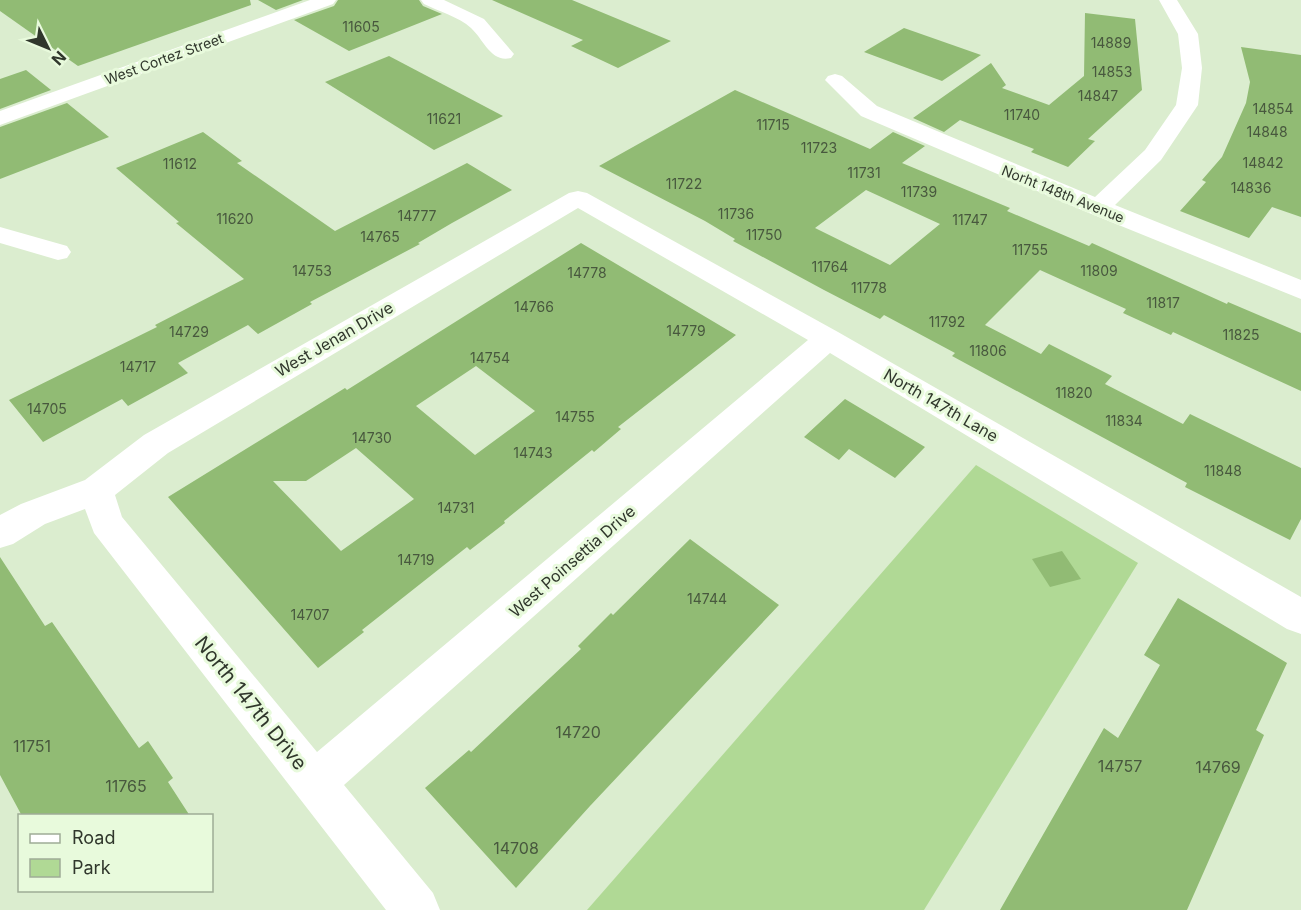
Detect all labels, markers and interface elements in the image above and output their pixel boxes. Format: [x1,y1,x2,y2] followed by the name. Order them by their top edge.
[18,18,78,78] north arrow
[342,18,380,35] house number: 11605
[102,29,226,88] street label: West Cortez Street
[1091,34,1131,51] house number: 14889
[47,47,70,70] text: N
[1092,63,1132,80] house number: 14853
[1078,87,1118,104] house number: 14847
[1253,100,1293,117] house number: 14854
[1004,106,1040,123] house number: 11740
[427,110,461,127] house number: 11621
[756,116,790,133] house number: 11715
[1246,123,1288,140] house number: 14848
[801,139,837,156] house number: 11723
[1243,154,1283,171] house number: 14842
[163,155,197,172] house number: 11612
[999,161,1127,226] street label: Norht 148th Avenue
[847,164,881,181] house number: 11731
[666,175,702,192] house number: 11722
[1231,179,1271,196] house number: 14836
[901,183,937,200] house number: 11739
[718,205,754,222] house number: 11736
[397,207,437,224] house number: 14777
[216,210,254,227] house number: 11620
[952,211,988,228] house number: 11747
[746,226,782,243] house number: 11750
[360,228,400,245] house number: 14765
[1012,241,1048,258] house number: 11755
[812,258,848,275] house number: 11764
[292,262,332,279] house number: 14753
[1080,262,1118,279] house number: 11809
[567,264,607,281] house number: 14778
[851,279,887,296] house number: 11778
[1146,294,1180,311] house number: 11817
[271,297,397,381] street label: West Jenan Drive
[514,298,554,315] house number: 14766
[929,313,965,330] house number: 11792
[666,322,706,339] house number: 14779
[169,323,209,340] house number: 14729
[1222,326,1260,343] house number: 11825
[969,342,1007,359] house number: 11806
[470,349,510,366] house number: 14754
[120,358,156,375] house number: 14717
[880,364,1002,446] street label: North 147th Lane
[1055,384,1093,401] house number: 11820
[27,400,67,417] house number: 14705
[555,408,595,425] house number: 14755
[1105,412,1143,429] house number: 11834
[352,429,392,446] house number: 14730
[513,444,553,461] house number: 14743
[1204,462,1242,479] house number: 11848
[438,499,474,516] house number: 14731
[505,501,639,621] street label: West Poinsettia Drive
[397,551,435,568] house number: 14719
[687,590,727,607] house number: 14744
[291,606,330,623] house number: 14707
[190,631,312,775] street label: North 147th Drive
[555,722,601,742] house number: 14720
[13,736,51,756] house number: 11751
[1098,756,1142,776] house number: 14757
[1195,757,1241,777] house number: 14769
[105,776,147,796] house number: 11765
[18,814,213,892] legend
[72,827,115,848] text: Road
[493,838,539,858] house number: 14708
[72,857,111,878] text: Park

